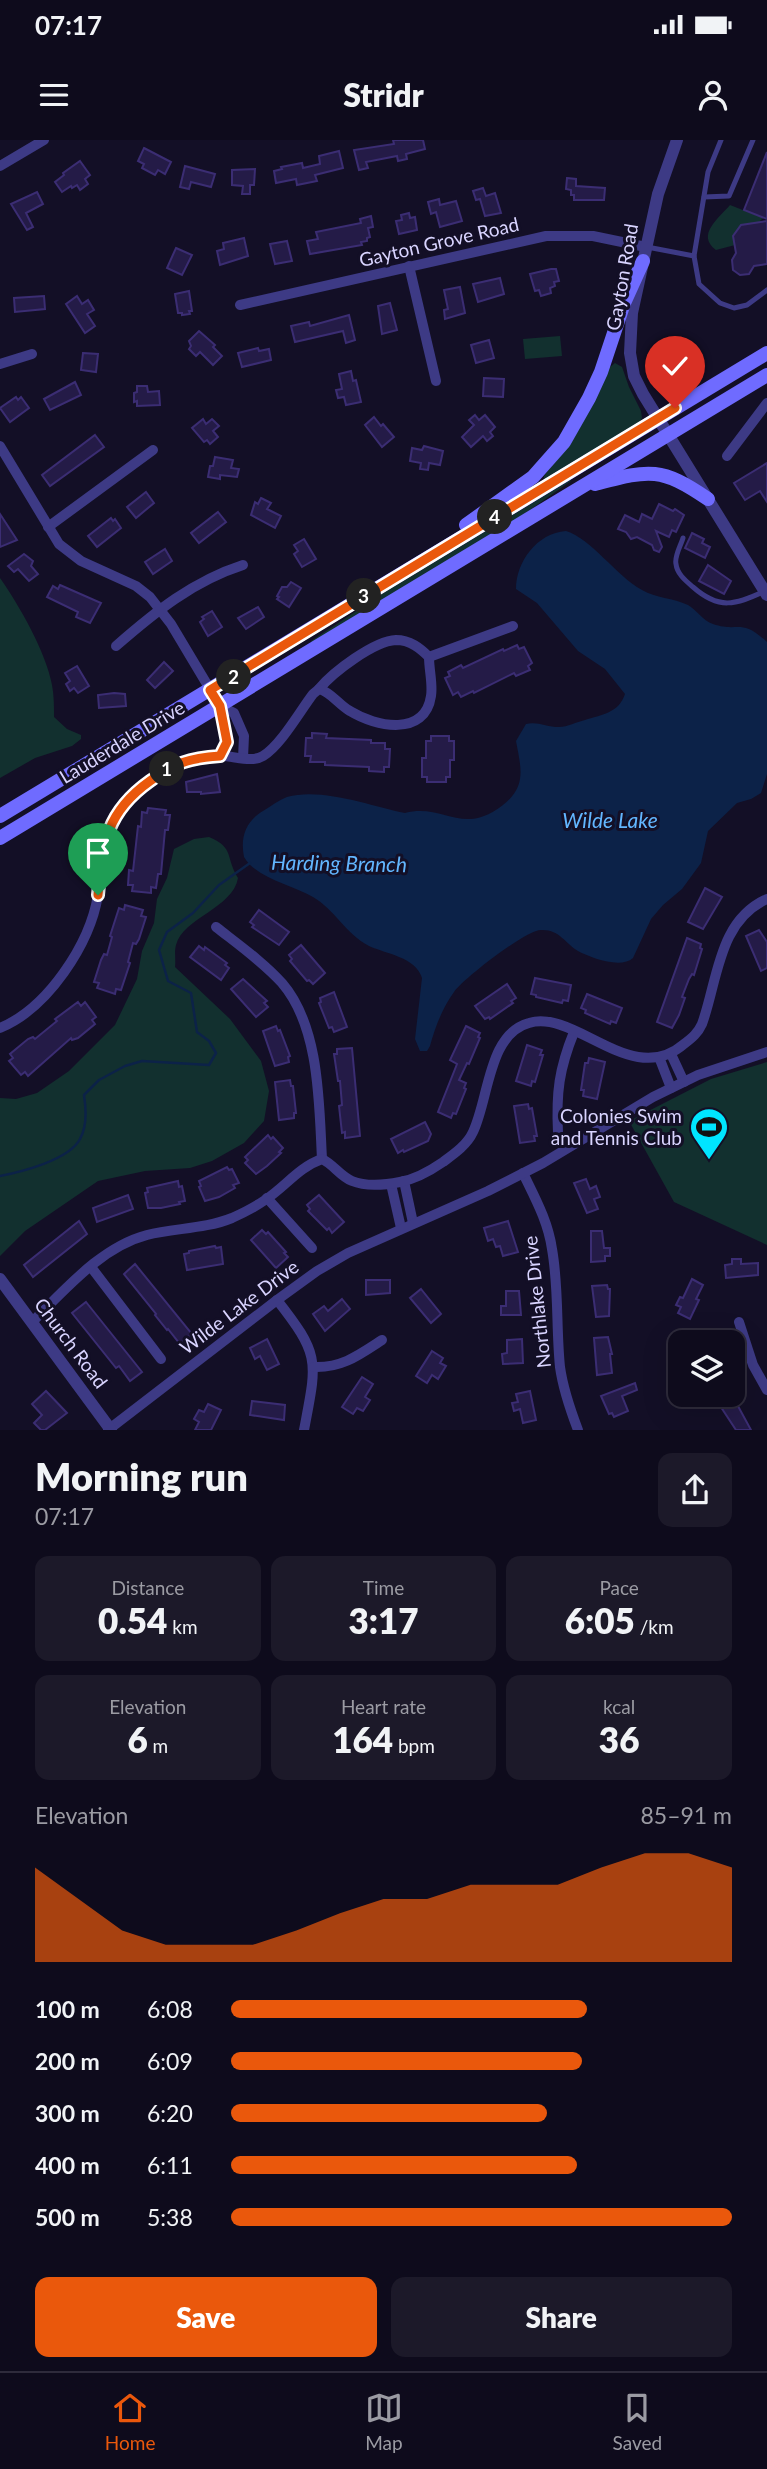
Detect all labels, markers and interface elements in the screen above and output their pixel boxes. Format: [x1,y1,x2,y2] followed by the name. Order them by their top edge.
[35,9,102,41] text: 07:17
[343,75,424,114] text: Stridr
[35,76,73,114] icon: menu
[694,76,732,114] icon: person
[357,212,521,271] street label: Gayton Grove Road
[601,222,642,332] street label: Gayton Road
[645,336,705,408] pin
[656,347,694,385] icon: check
[477,500,512,534] pin: 4
[489,505,500,528] text: 4
[346,578,382,614] pin: 3
[358,584,369,607] text: 3
[216,660,252,694] pin: 2
[228,665,239,688] text: 2
[55,695,188,788] street label: Lauderdale Drive
[150,752,184,786] pin: 1
[161,757,172,780] text: 1
[562,807,658,832] water label: Wilde Lake
[68,823,128,895] pin
[79,834,117,872] icon: arrive
[271,849,407,876] water label: Harding Branch
[551,1104,682,1149] place label: Colonies Swim and Tennis Club
[688,1106,730,1161] sports icon: Colonies Swim and Tennis Club
[518,1235,555,1369] street label: Northlake Drive
[175,1254,303,1359] street label: Wilde Lake Drive
[30,1293,113,1392] street label: Church Road
[668,1330,745,1407] map controls
[668,1330,745,1407] button: layers
[35,1453,248,1499] text: Morning run
[658,1453,732,1527] button: share
[35,1502,94,1530] text: 07:17
[111,1576,184,1599] text: Distance
[363,1576,404,1599] text: Time
[599,1576,639,1599] text: Pace
[98,1599,167,1641] text: 0.54
[348,1599,419,1641] text: 3:17
[565,1599,635,1641] text: 6:05
[167,1615,198,1638] text: km
[635,1615,674,1638] text: /km
[109,1695,186,1718] text: Elevation
[341,1695,426,1718] text: Heart rate
[603,1695,635,1718] text: kcal
[127,1718,148,1760] text: 6
[332,1718,393,1760] text: 164
[599,1718,639,1760] text: 36
[148,1734,168,1757] text: m
[393,1734,435,1757] text: bpm
[35,1801,128,1829] text: Elevation
[640,1801,732,1829] text: 85–91 m
[35,1995,100,2023] text: 100 m
[147,1995,193,2023] text: 6:08
[35,2047,100,2075] text: 200 m
[147,2047,193,2075] text: 6:09
[35,2099,100,2127] text: 300 m
[147,2099,193,2127] text: 6:20
[35,2151,100,2179] text: 400 m
[147,2151,193,2179] text: 6:11
[35,2203,100,2231] text: 500 m
[147,2203,193,2231] text: 5:38
[35,2277,377,2357] button: Save
[391,2277,732,2357] button: Share
[105,2389,155,2454] tab: Home
[365,2389,403,2454] tab: Map
[613,2389,662,2454] tab: Saved

